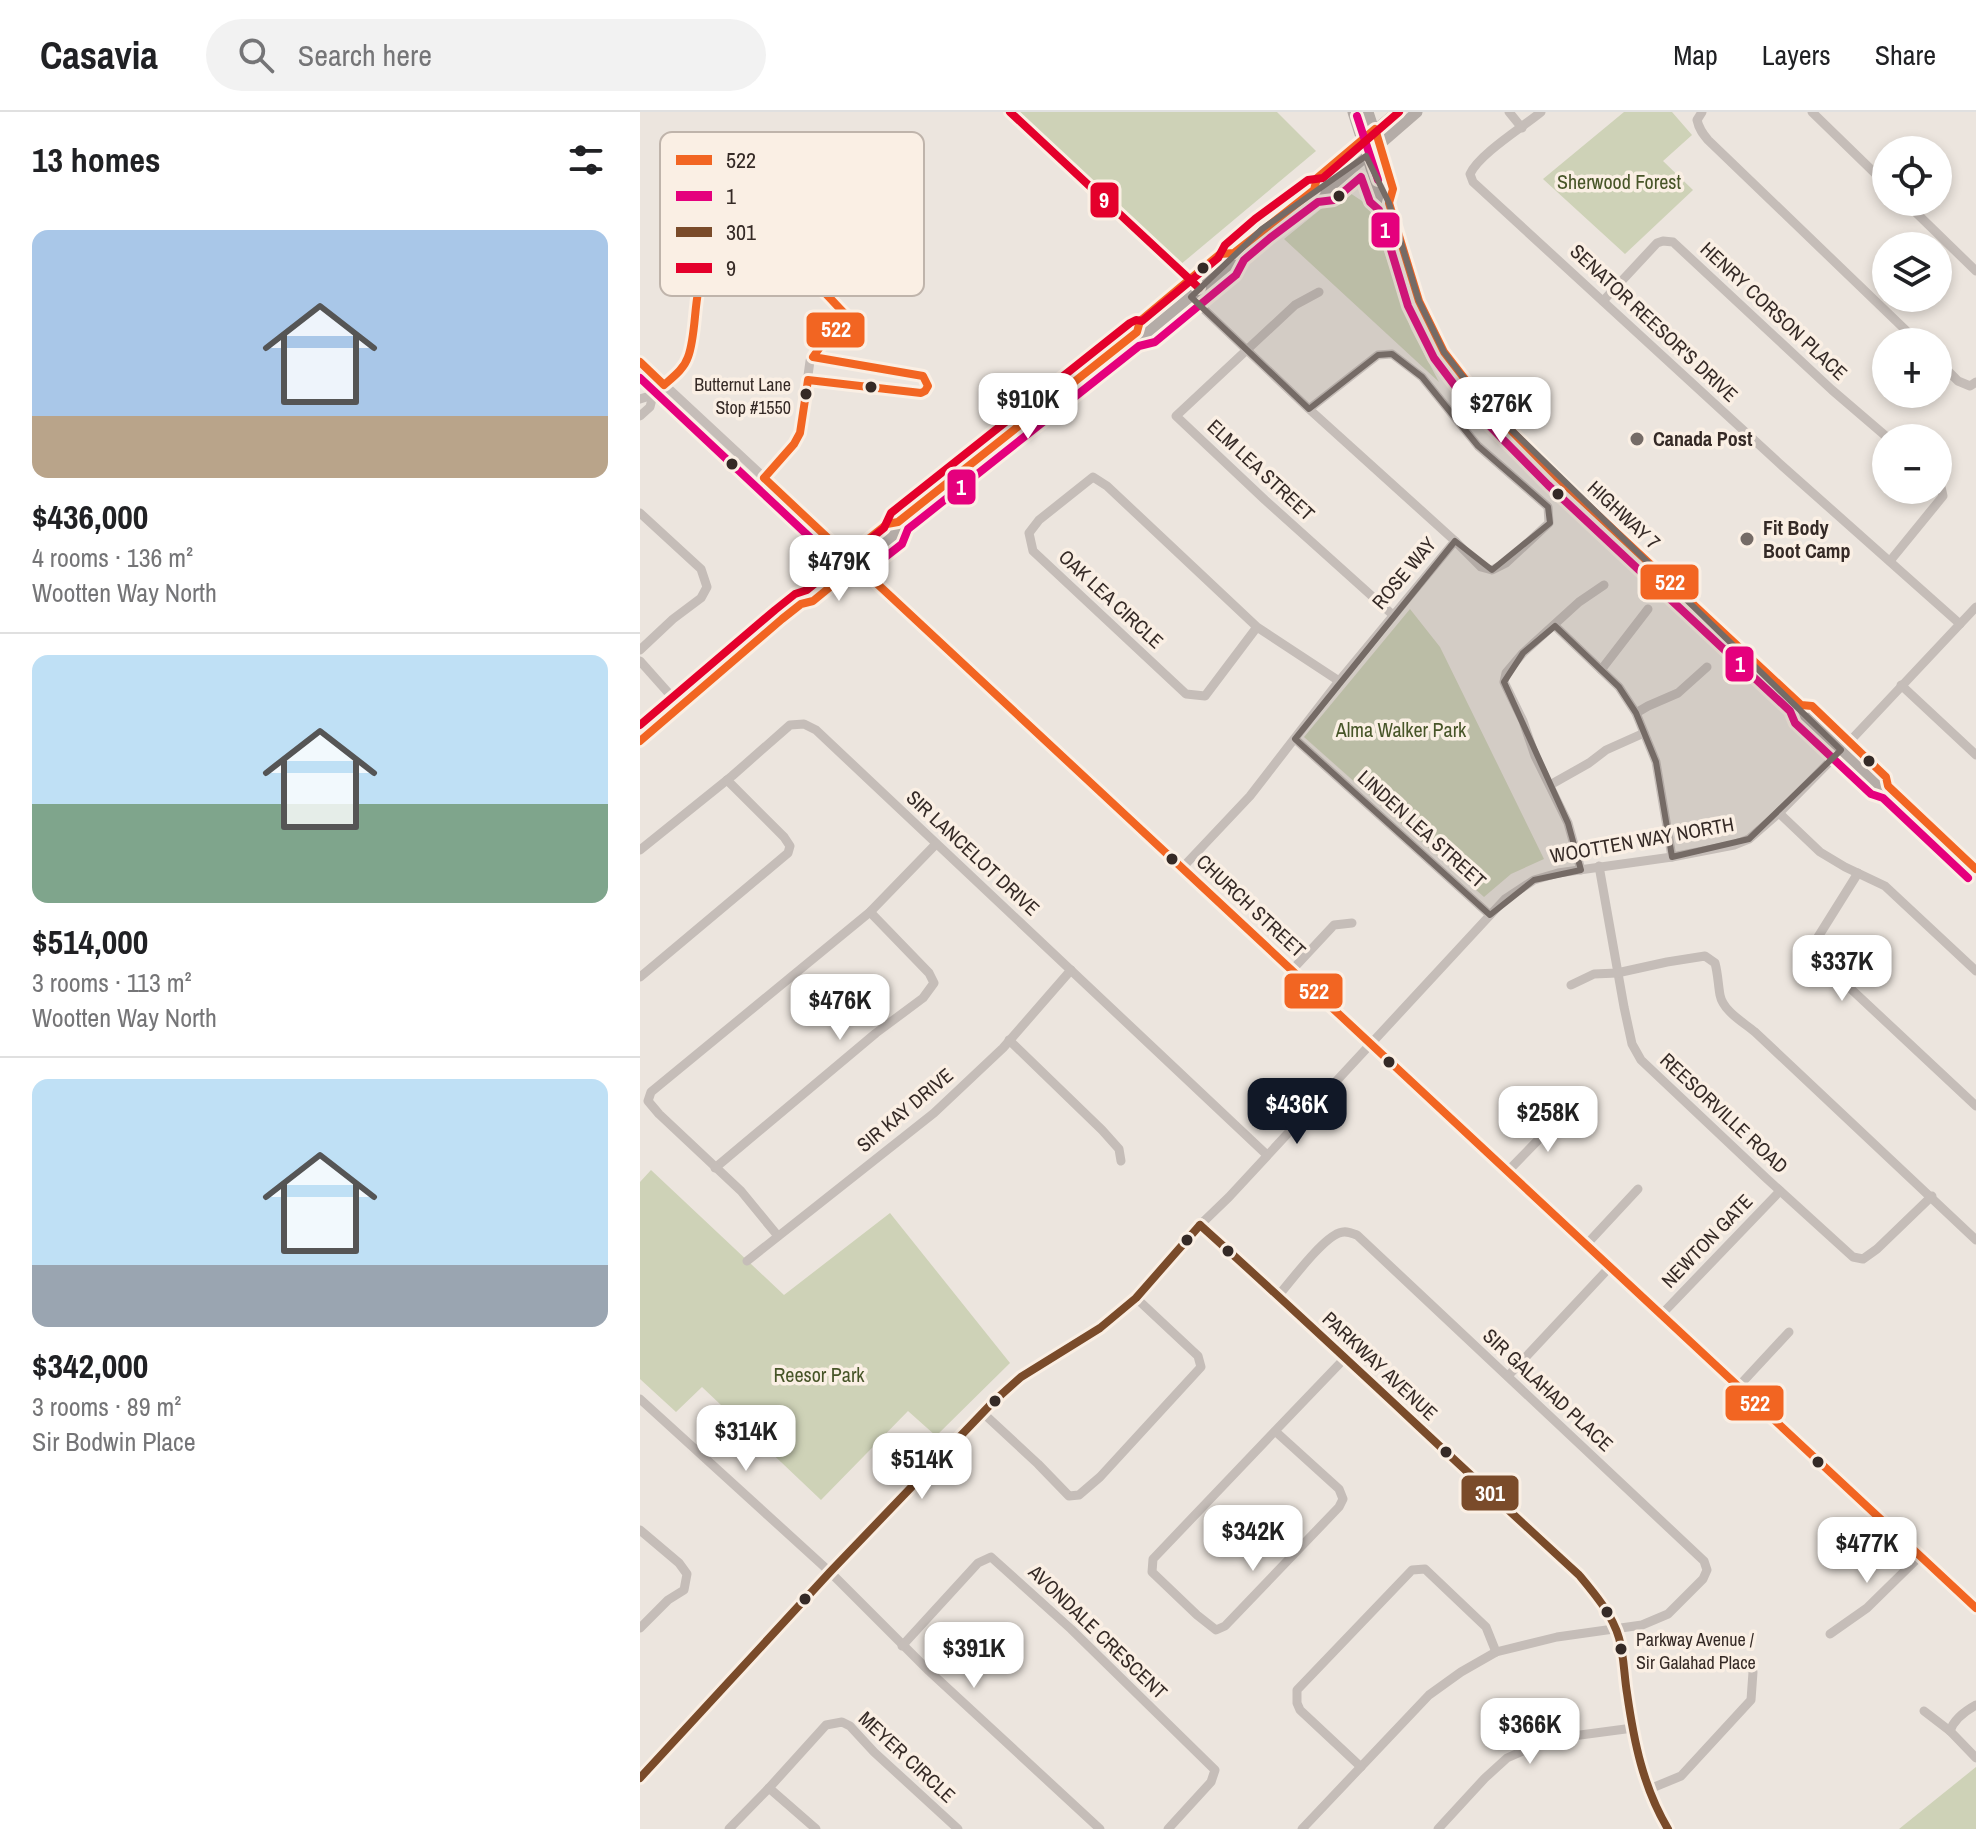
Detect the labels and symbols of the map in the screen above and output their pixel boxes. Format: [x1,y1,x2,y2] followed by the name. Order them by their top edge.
[660,132,924,296] legend
[726,145,756,175] text: 522
[1557,168,1681,195] park label: Sherwood Forest
[726,181,736,211] text: 1
[1089,181,1120,219] line badge: 9
[1099,185,1109,215] text: 9
[1331,188,1347,204] unlabelled marker
[1370,211,1401,249] line badge: 1
[1380,215,1391,245] text: 1
[726,217,756,247] text: 301
[1695,235,1854,386] street label: HENRY CORSON PLACE
[1565,238,1744,408] street label: SENATOR REESOR'S DRIVE
[726,253,736,283] text: 9
[1195,260,1211,276] unlabelled marker
[805,311,866,349] line badge: 522
[821,314,851,344] text: 522
[694,372,791,420] place label: Butternut Lane Stop #1550
[972,373,1084,441] pin: $910K
[1445,377,1557,445] pin: $276K
[863,379,879,395] unlabelled marker
[798,386,814,402] marker: Butternut Lane Stop #1550
[1202,413,1321,526] street label: ELM LEA STREET
[1653,425,1753,452] place label: Canada Post
[1628,430,1646,448] marker: Canada Post
[724,456,740,472] unlabelled marker
[946,468,977,506] line badge: 1
[956,472,967,502] text: 1
[1582,474,1666,555] street label: HIGHWAY 7
[1550,486,1566,502] unlabelled marker
[1763,514,1850,564] place label: Fit Body Boot Camp
[1738,530,1756,548] marker: Fit Body Boot Camp
[1365,531,1442,615] street label: ROSE WAY
[783,535,895,603] pin: $479K
[1053,543,1170,654] street label: OAK LEA CIRCLE
[1639,563,1700,601] line badge: 522
[1655,567,1685,597] text: 522
[1724,645,1755,683] line badge: 1
[1735,649,1746,679] text: 1
[1335,716,1467,743] park label: Alma Walker Park
[1861,753,1877,769] unlabelled marker
[1352,764,1492,894] street label: LINDEN LEA STREET
[901,784,1046,921] street label: SIR LANCELOT DRIVE
[1548,810,1736,869] street label: WOOTTEN WAY NORTH
[1191,848,1312,963] street label: CHURCH STREET
[1164,851,1180,867] unlabelled marker
[1786,935,1898,1003] pin: $337K
[1283,972,1344,1010] line badge: 522
[784,974,896,1042] pin: $476K
[1299,976,1329,1006] text: 522
[1655,1046,1794,1179] street label: REESORVILLE ROAD
[1381,1054,1397,1070] unlabelled marker
[851,1061,959,1158] street label: SIR KAY DRIVE
[1241,1078,1353,1146] pin: $436K
[1492,1086,1604,1154] pin: $258K
[1655,1188,1758,1293] street label: NEWTON GATE
[1179,1232,1195,1248] unlabelled marker
[1220,1243,1236,1259] unlabelled marker
[1317,1305,1444,1426] street label: PARKWAY AVENUE
[1477,1322,1619,1457] street label: SIR GALAHAD PLACE
[773,1361,865,1388] park label: Reesor Park
[1724,1384,1785,1422] line badge: 522
[1740,1388,1770,1418] text: 522
[987,1393,1003,1409] unlabelled marker
[690,1405,802,1473] pin: $314K
[866,1433,978,1501] pin: $514K
[1438,1444,1454,1460] unlabelled marker
[1810,1454,1826,1470] unlabelled marker
[1460,1474,1520,1512] line badge: 301
[1475,1478,1506,1508] text: 301
[1197,1505,1309,1573] pin: $342K
[1811,1517,1923,1585] pin: $477K
[1022,1558,1174,1705] street label: AVONDALE CRESCENT
[797,1591,813,1607] unlabelled marker
[1599,1604,1615,1620] unlabelled marker
[918,1622,1030,1690] pin: $391K
[1636,1627,1756,1675] place label: Parkway Avenue / Sir Galahad Place
[1613,1641,1629,1657] marker: Parkway Avenue / Sir Galahad Place
[1474,1698,1586,1766] pin: $366K
[853,1705,962,1808] street label: MEYER CIRCLE

